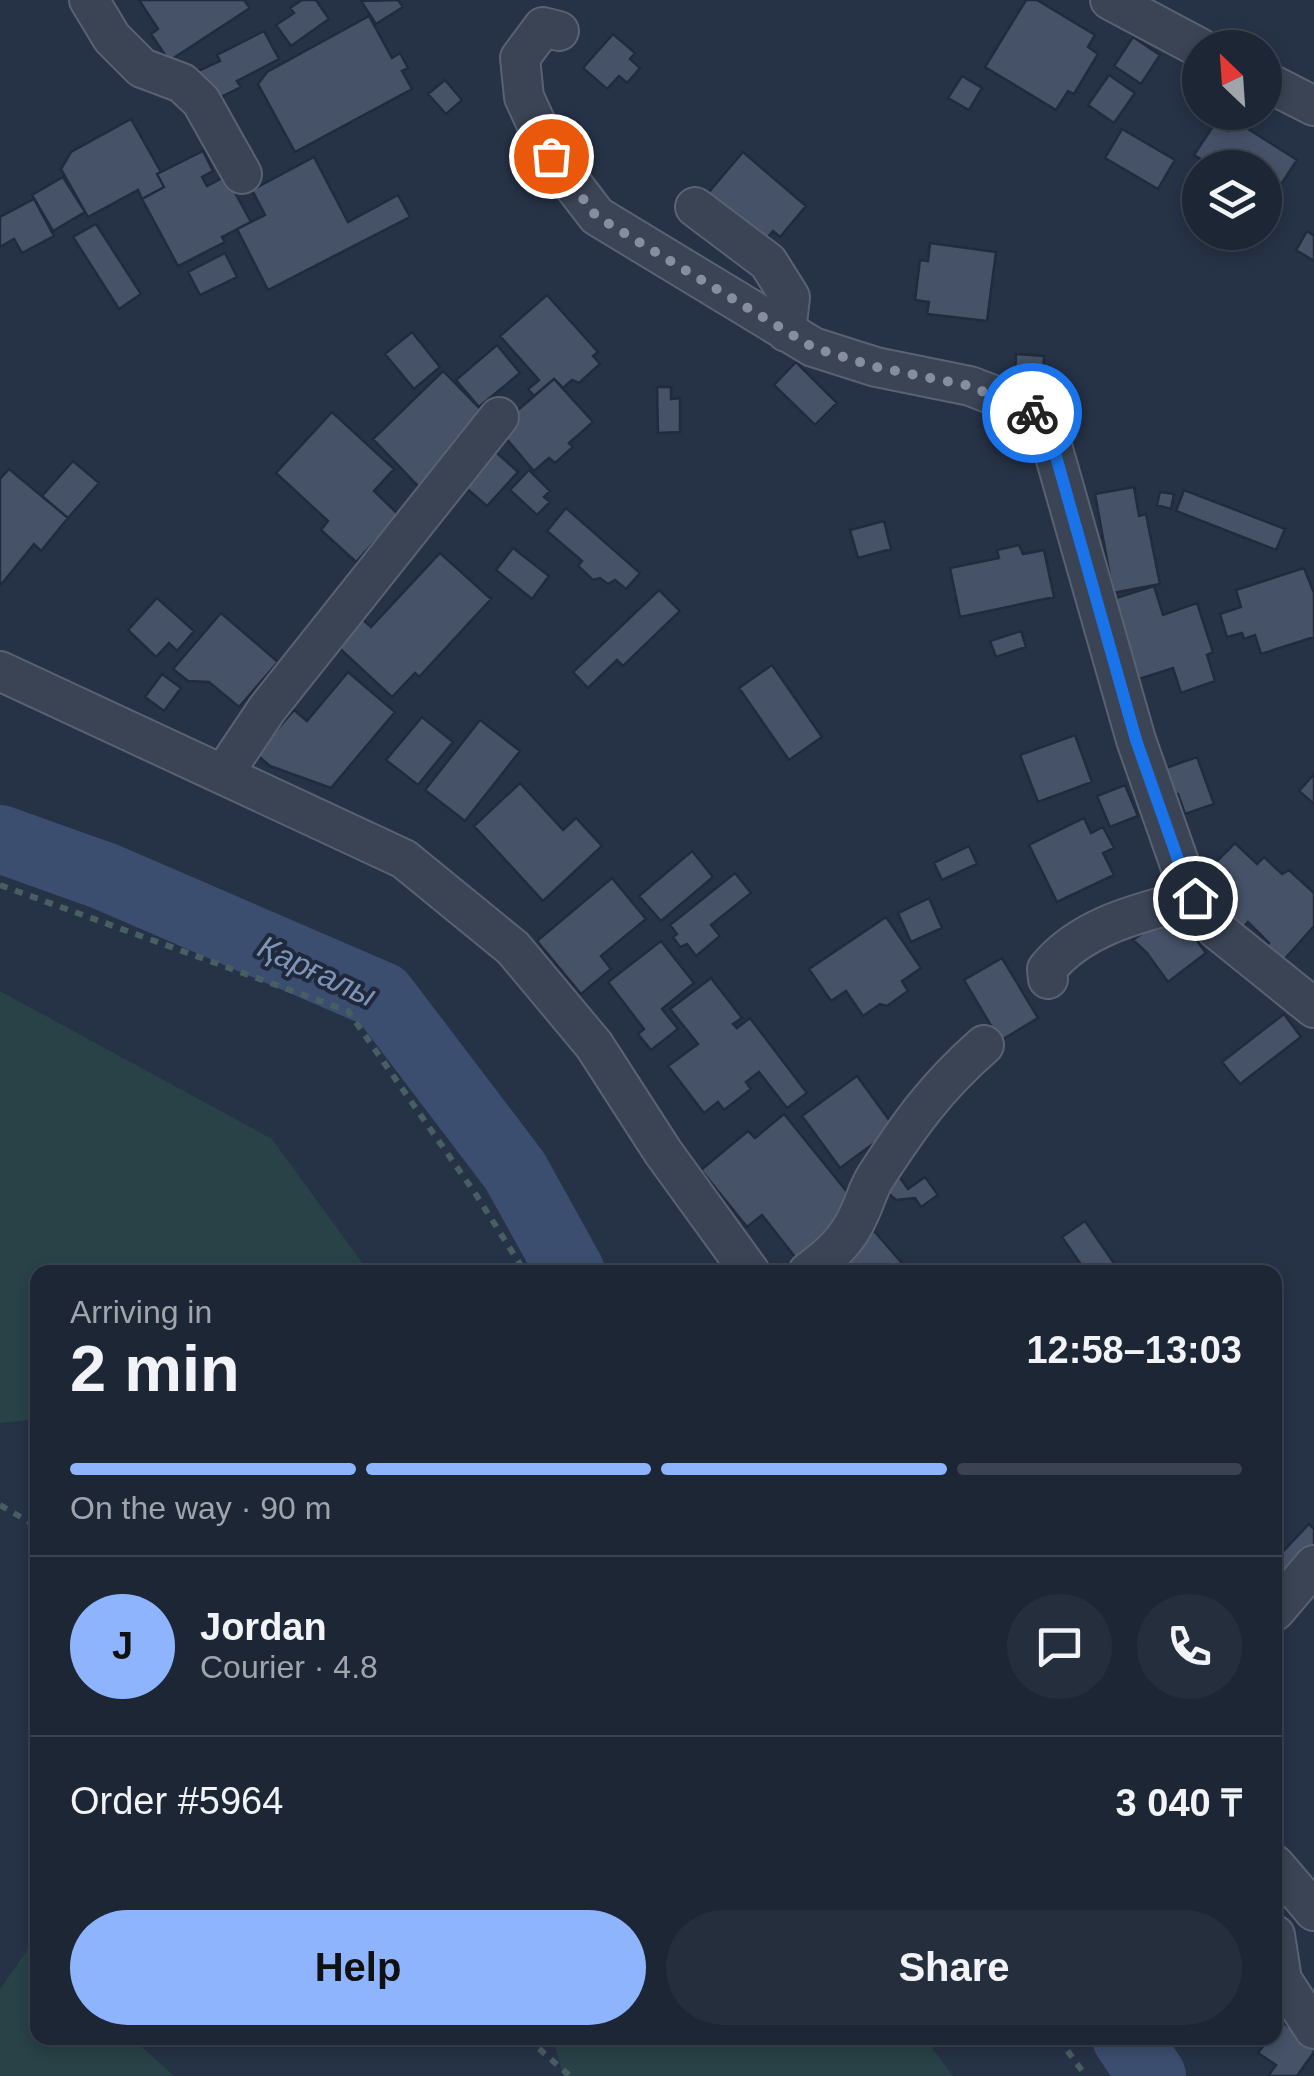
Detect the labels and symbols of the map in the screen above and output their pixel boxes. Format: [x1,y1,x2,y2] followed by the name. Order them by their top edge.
[1182,30,1282,130] north arrow
[509,114,594,199] pin
[982,363,1082,463] courier
[1153,856,1238,941] pin
[252,928,382,1014] water label: Қарғалы

